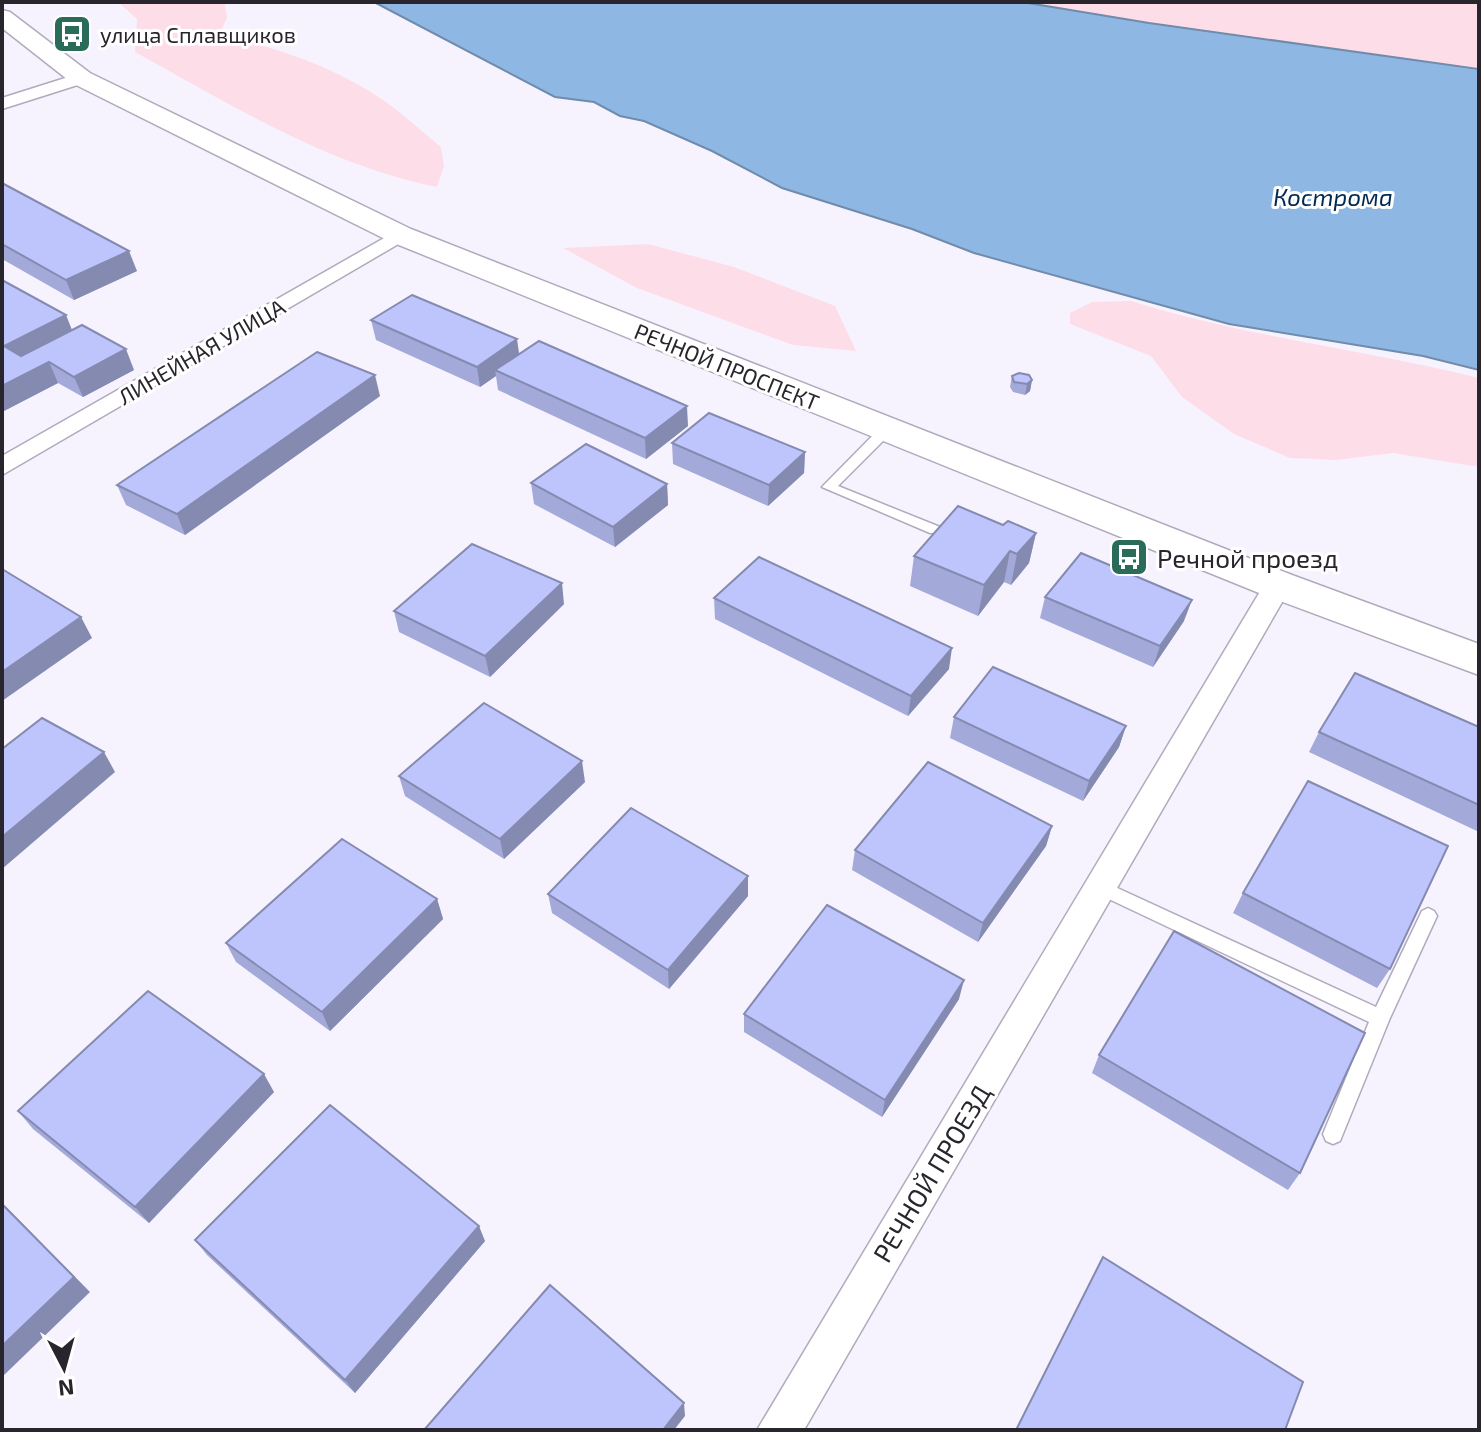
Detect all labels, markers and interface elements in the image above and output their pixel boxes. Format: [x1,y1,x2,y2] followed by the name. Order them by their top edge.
[51,13,93,55] bus stop icon: улица Сплавщиков
[100,21,296,48] place label: улица Сплавщиков
[1273,182,1393,211] water label: Кострома
[113,292,289,409] street label: ЛИНЕЙНАЯ УЛИЦА
[631,317,823,415] street label: РЕЧНОЙ ПРОСПЕКТ
[1108,536,1150,578] bus stop icon: Речной проезд
[1157,542,1338,573] place label: Речной проезд
[866,1079,996,1267] street label: РЕЧНОЙ ПРОЕЗД
[24,1328,104,1408] north arrow
[57,1375,75,1403] text: N

